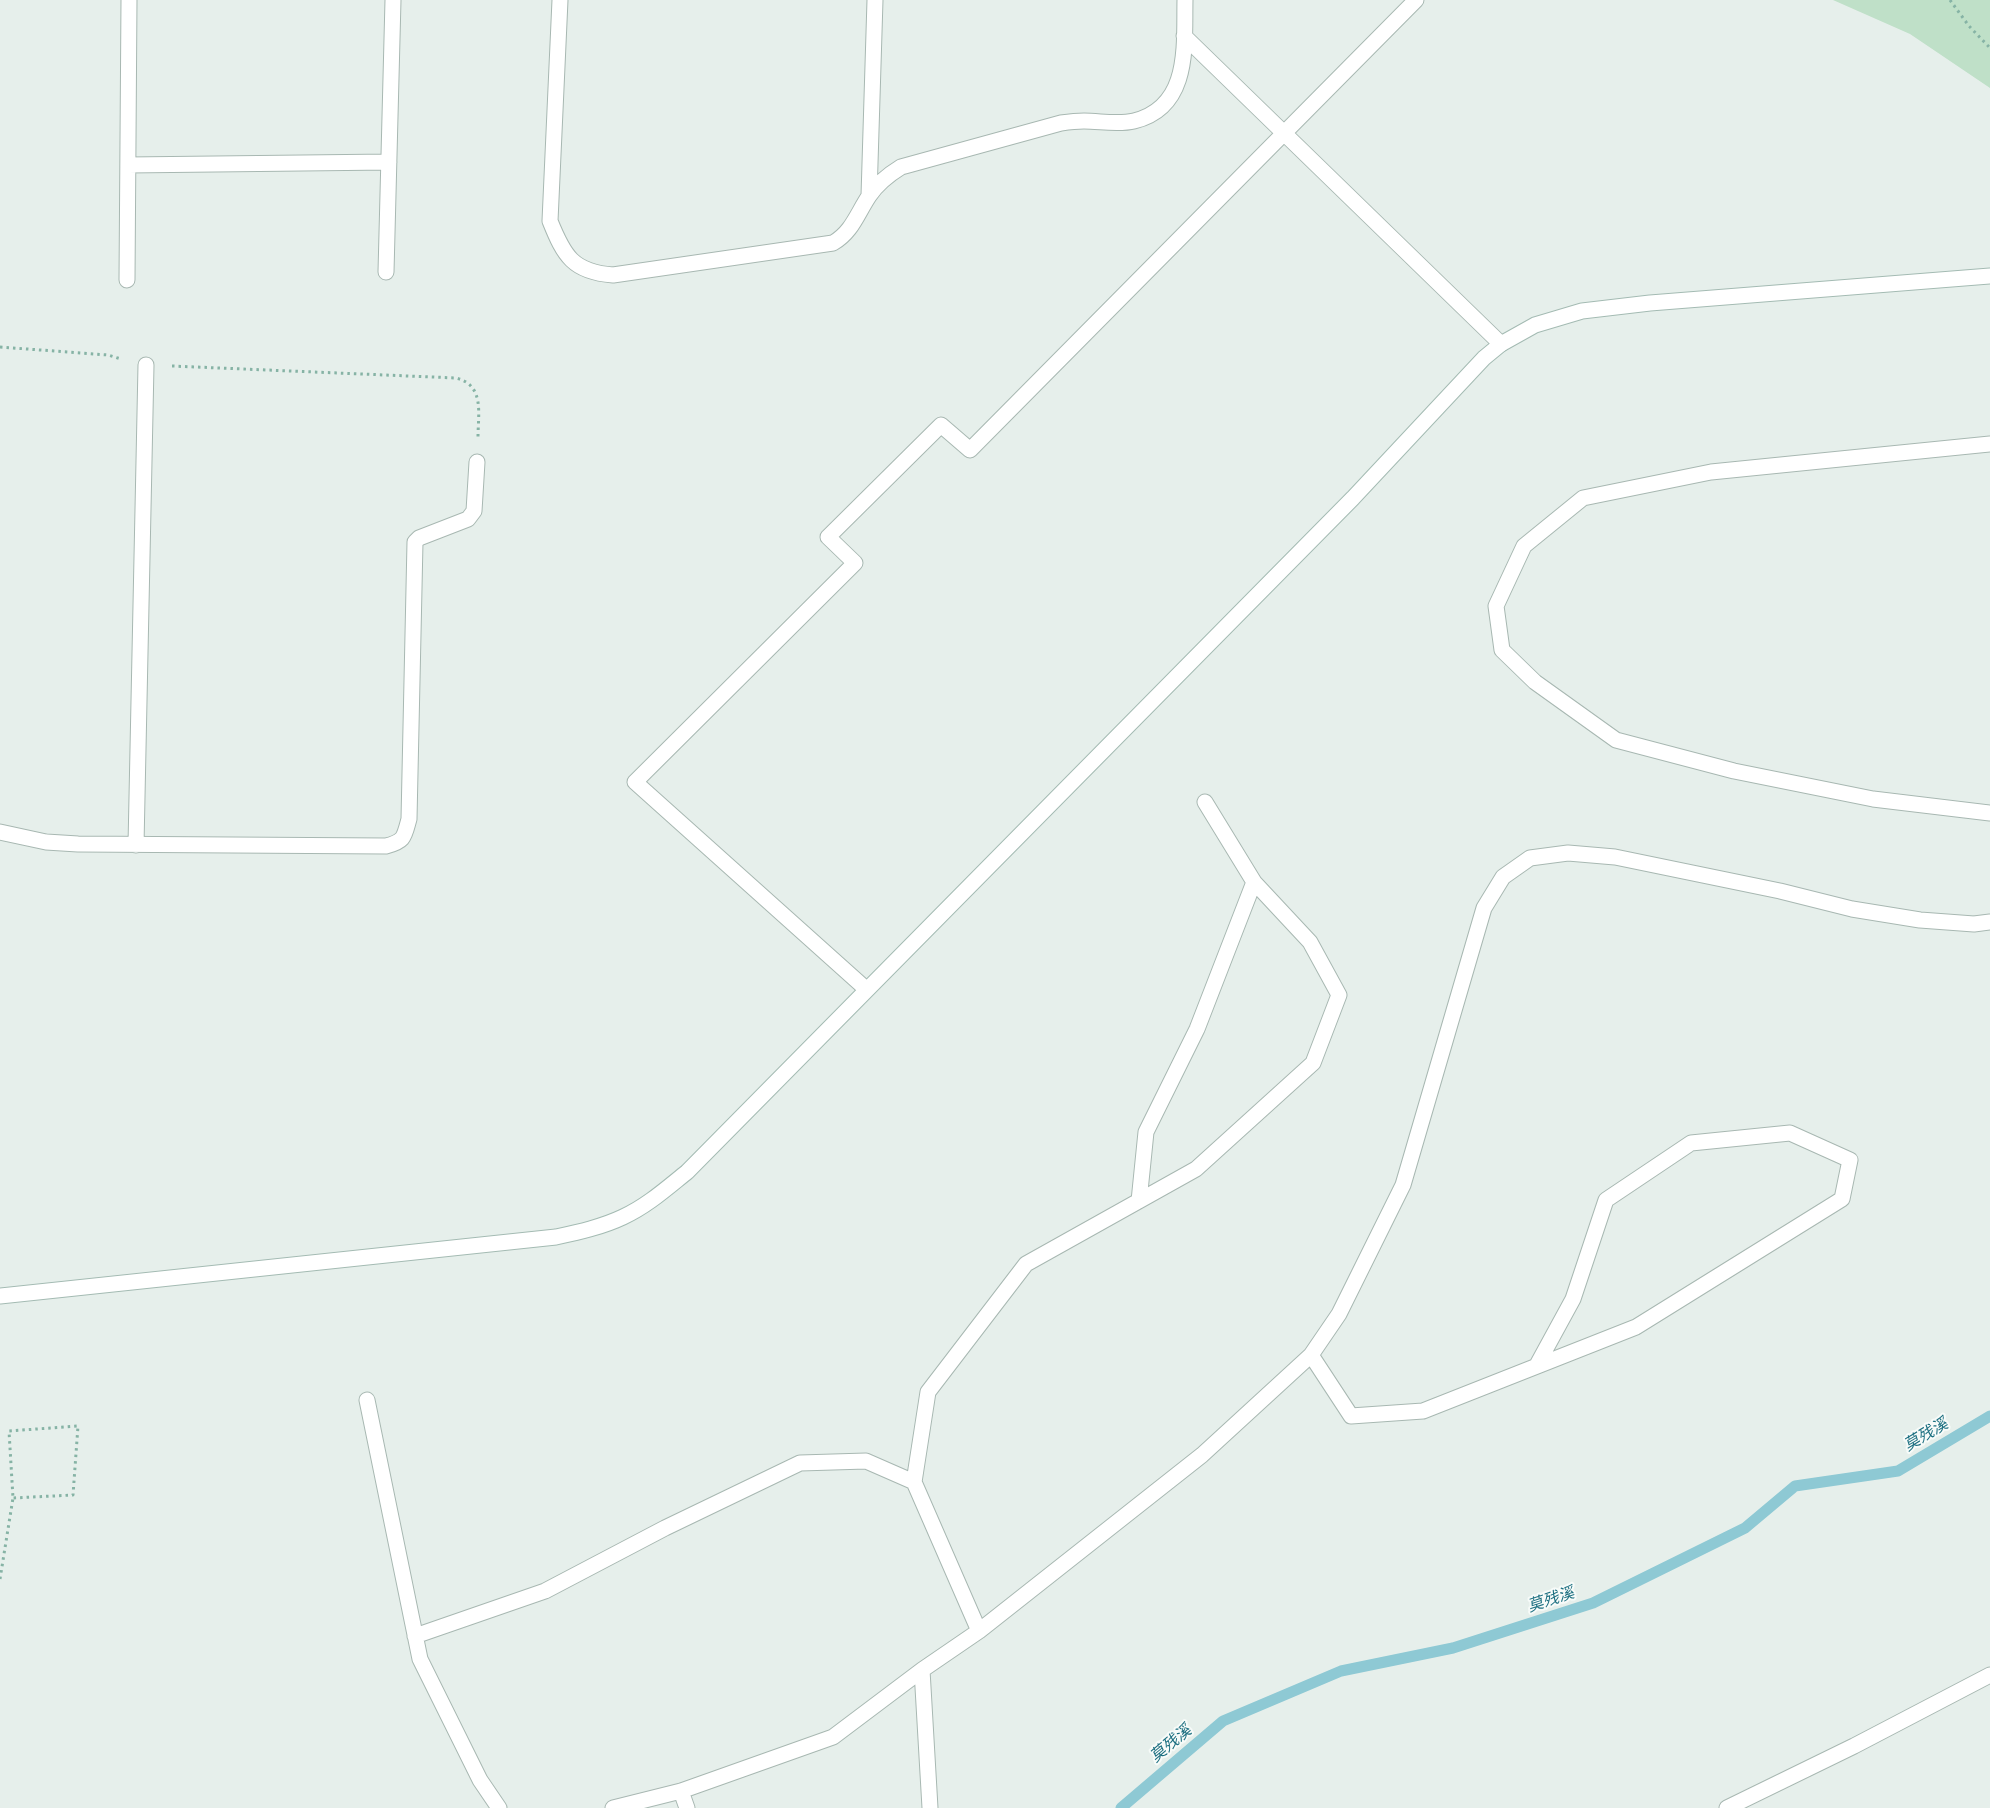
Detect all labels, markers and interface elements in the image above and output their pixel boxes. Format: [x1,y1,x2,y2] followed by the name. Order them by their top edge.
[1900,1414,1952,1456] water label: 莫残溪
[1525,1583,1577,1617] water label: 莫残溪
[1146,1721,1196,1767] water label: 莫残溪

